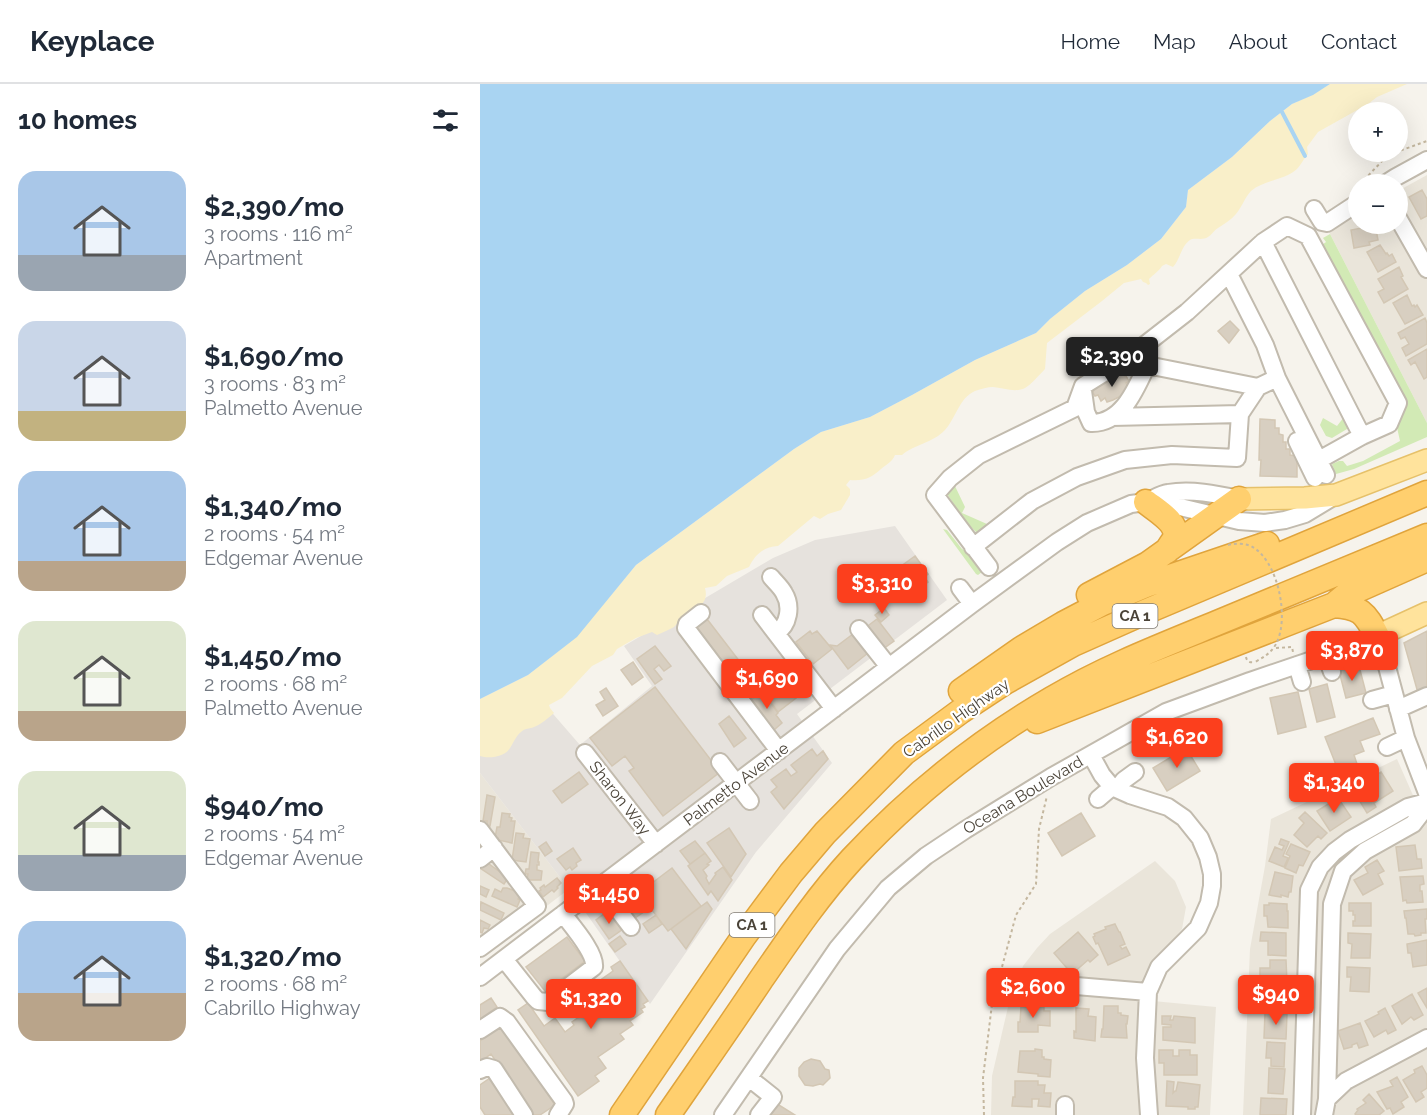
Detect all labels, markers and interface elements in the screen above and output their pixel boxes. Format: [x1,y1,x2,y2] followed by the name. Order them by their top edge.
[30,25,155,58] text: Keyplace
[1061,29,1120,54] text: Home
[1153,29,1196,54] text: Map
[1229,29,1288,54] text: About
[1321,29,1397,54] text: Contact
[1348,102,1408,234] map controls
[1348,102,1408,162] button: +
[429,104,462,137] icon: filters
[18,105,137,135] text: 10 homes
[1348,174,1408,234] button: −
[204,192,344,222] text: $2,390/mo
[66,195,138,267] icon: home
[204,222,353,246] text: 3 rooms · 116 m²
[204,246,303,270] text: Apartment
[1063,337,1161,388] pin: $2,390
[204,342,343,372] text: $1,690/mo
[1080,344,1144,368] text: $2,390
[66,345,138,417] icon: home
[204,372,346,396] text: 3 rooms · 83 m²
[204,396,362,420] text: Palmetto Avenue
[204,492,342,522] text: $1,340/mo
[66,495,138,567] icon: home
[204,522,345,546] text: 2 rooms · 54 m²
[204,546,363,570] text: Edgemar Avenue
[833,564,931,615] pin: $3,310
[851,571,913,595] text: $3,310
[1112,604,1158,628] road number: CA 1
[1303,631,1401,682] pin: $3,870
[1320,638,1384,662] text: $3,870
[204,642,342,672] text: $1,450/mo
[66,645,138,717] icon: home
[718,659,816,710] pin: $1,690
[735,666,799,690] text: $1,690
[204,672,347,696] text: 2 rooms · 68 m²
[899,674,1013,762] street label: Cabrillo Highway
[204,696,362,720] text: Palmetto Avenue
[1128,718,1226,769] pin: $1,620
[1146,725,1208,749] text: $1,620
[680,738,792,830] street label: Palmetto Avenue
[960,752,1086,838] street label: Oceana Boulevard
[585,757,655,839] street label: Sharon Way
[1285,763,1383,814] pin: $1,340
[1303,770,1365,794] text: $1,340
[204,792,324,822] text: $940/mo
[66,795,138,867] icon: home
[204,822,345,846] text: 2 rooms · 54 m²
[204,846,363,870] text: Edgemar Avenue
[560,874,658,925] pin: $1,450
[578,881,640,905] text: $1,450
[730,913,774,937] road number: CA 1
[204,942,342,972] text: $1,320/mo
[66,945,138,1017] icon: home
[984,968,1082,1019] pin: $2,600
[204,972,347,996] text: 2 rooms · 68 m²
[1000,975,1066,999] text: $2,600
[1240,975,1312,1026] pin: $940
[542,979,640,1030] pin: $1,320
[1252,982,1300,1006] text: $940
[560,986,622,1010] text: $1,320
[204,996,361,1020] text: Cabrillo Highway

